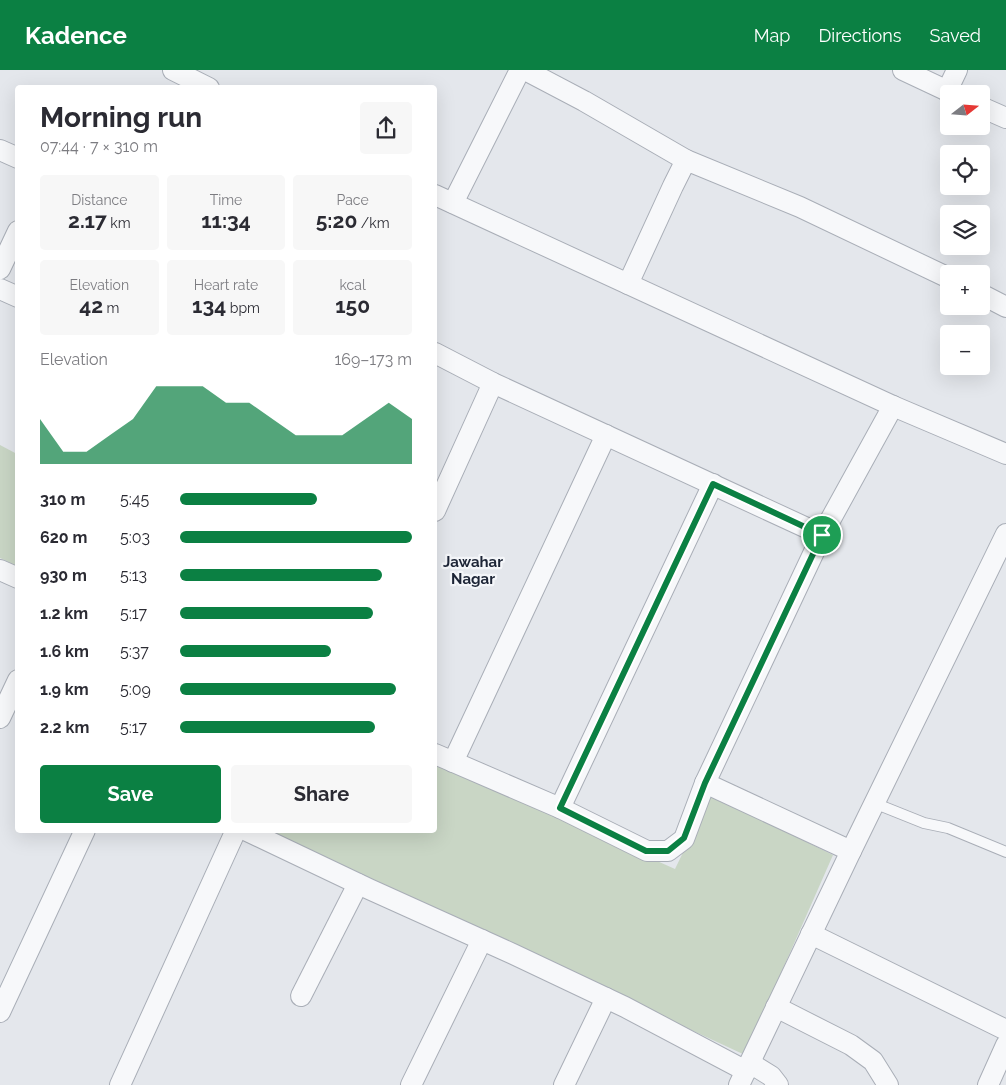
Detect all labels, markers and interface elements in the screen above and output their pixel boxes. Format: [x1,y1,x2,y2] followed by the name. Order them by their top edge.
[25,21,127,50] text: Kadence
[754,25,790,46] text: Map
[818,25,902,46] text: Directions
[930,25,981,46] text: Saved
[940,85,990,135] north arrow
[940,85,990,375] map controls
[40,101,202,134] text: Morning run
[360,102,412,154] button: share
[40,137,158,156] text: 07:44 · 7 × 310 m
[940,145,990,195] button: locate
[71,192,127,208] text: Distance
[210,192,242,208] text: Time
[337,192,369,208] text: Pace
[940,205,990,255] button: layers
[68,208,107,233] text: 2.17
[201,208,251,233] text: 11:34
[316,208,357,233] text: 5:20
[107,215,131,231] text: km
[357,215,390,231] text: /km
[940,265,990,315] button: +
[70,277,129,293] text: Elevation
[194,277,258,293] text: Heart rate
[340,277,366,293] text: kcal
[79,293,103,318] text: 42
[192,293,226,318] text: 134
[335,293,370,318] text: 150
[103,300,119,316] text: m
[226,300,260,316] text: bpm
[940,325,990,375] button: −
[40,350,108,369] text: Elevation
[334,350,412,369] text: 169–173 m
[40,490,85,509] text: 310 m
[120,490,149,509] text: 5:45
[801,514,843,556] pin
[808,521,836,549] icon: arrive
[40,528,87,547] text: 620 m
[120,528,150,547] text: 5:03
[443,553,503,588] district label: Jawahar Nagar
[40,566,87,585] text: 930 m
[120,566,147,585] text: 5:13
[40,604,88,623] text: 1.2 km
[120,604,147,623] text: 5:17
[40,642,89,661] text: 1.6 km
[120,642,149,661] text: 5:37
[40,680,89,699] text: 1.9 km
[120,680,151,699] text: 5:09
[40,718,89,737] text: 2.2 km
[120,718,147,737] text: 5:17
[40,765,221,823] button: Save
[231,765,412,823] button: Share

